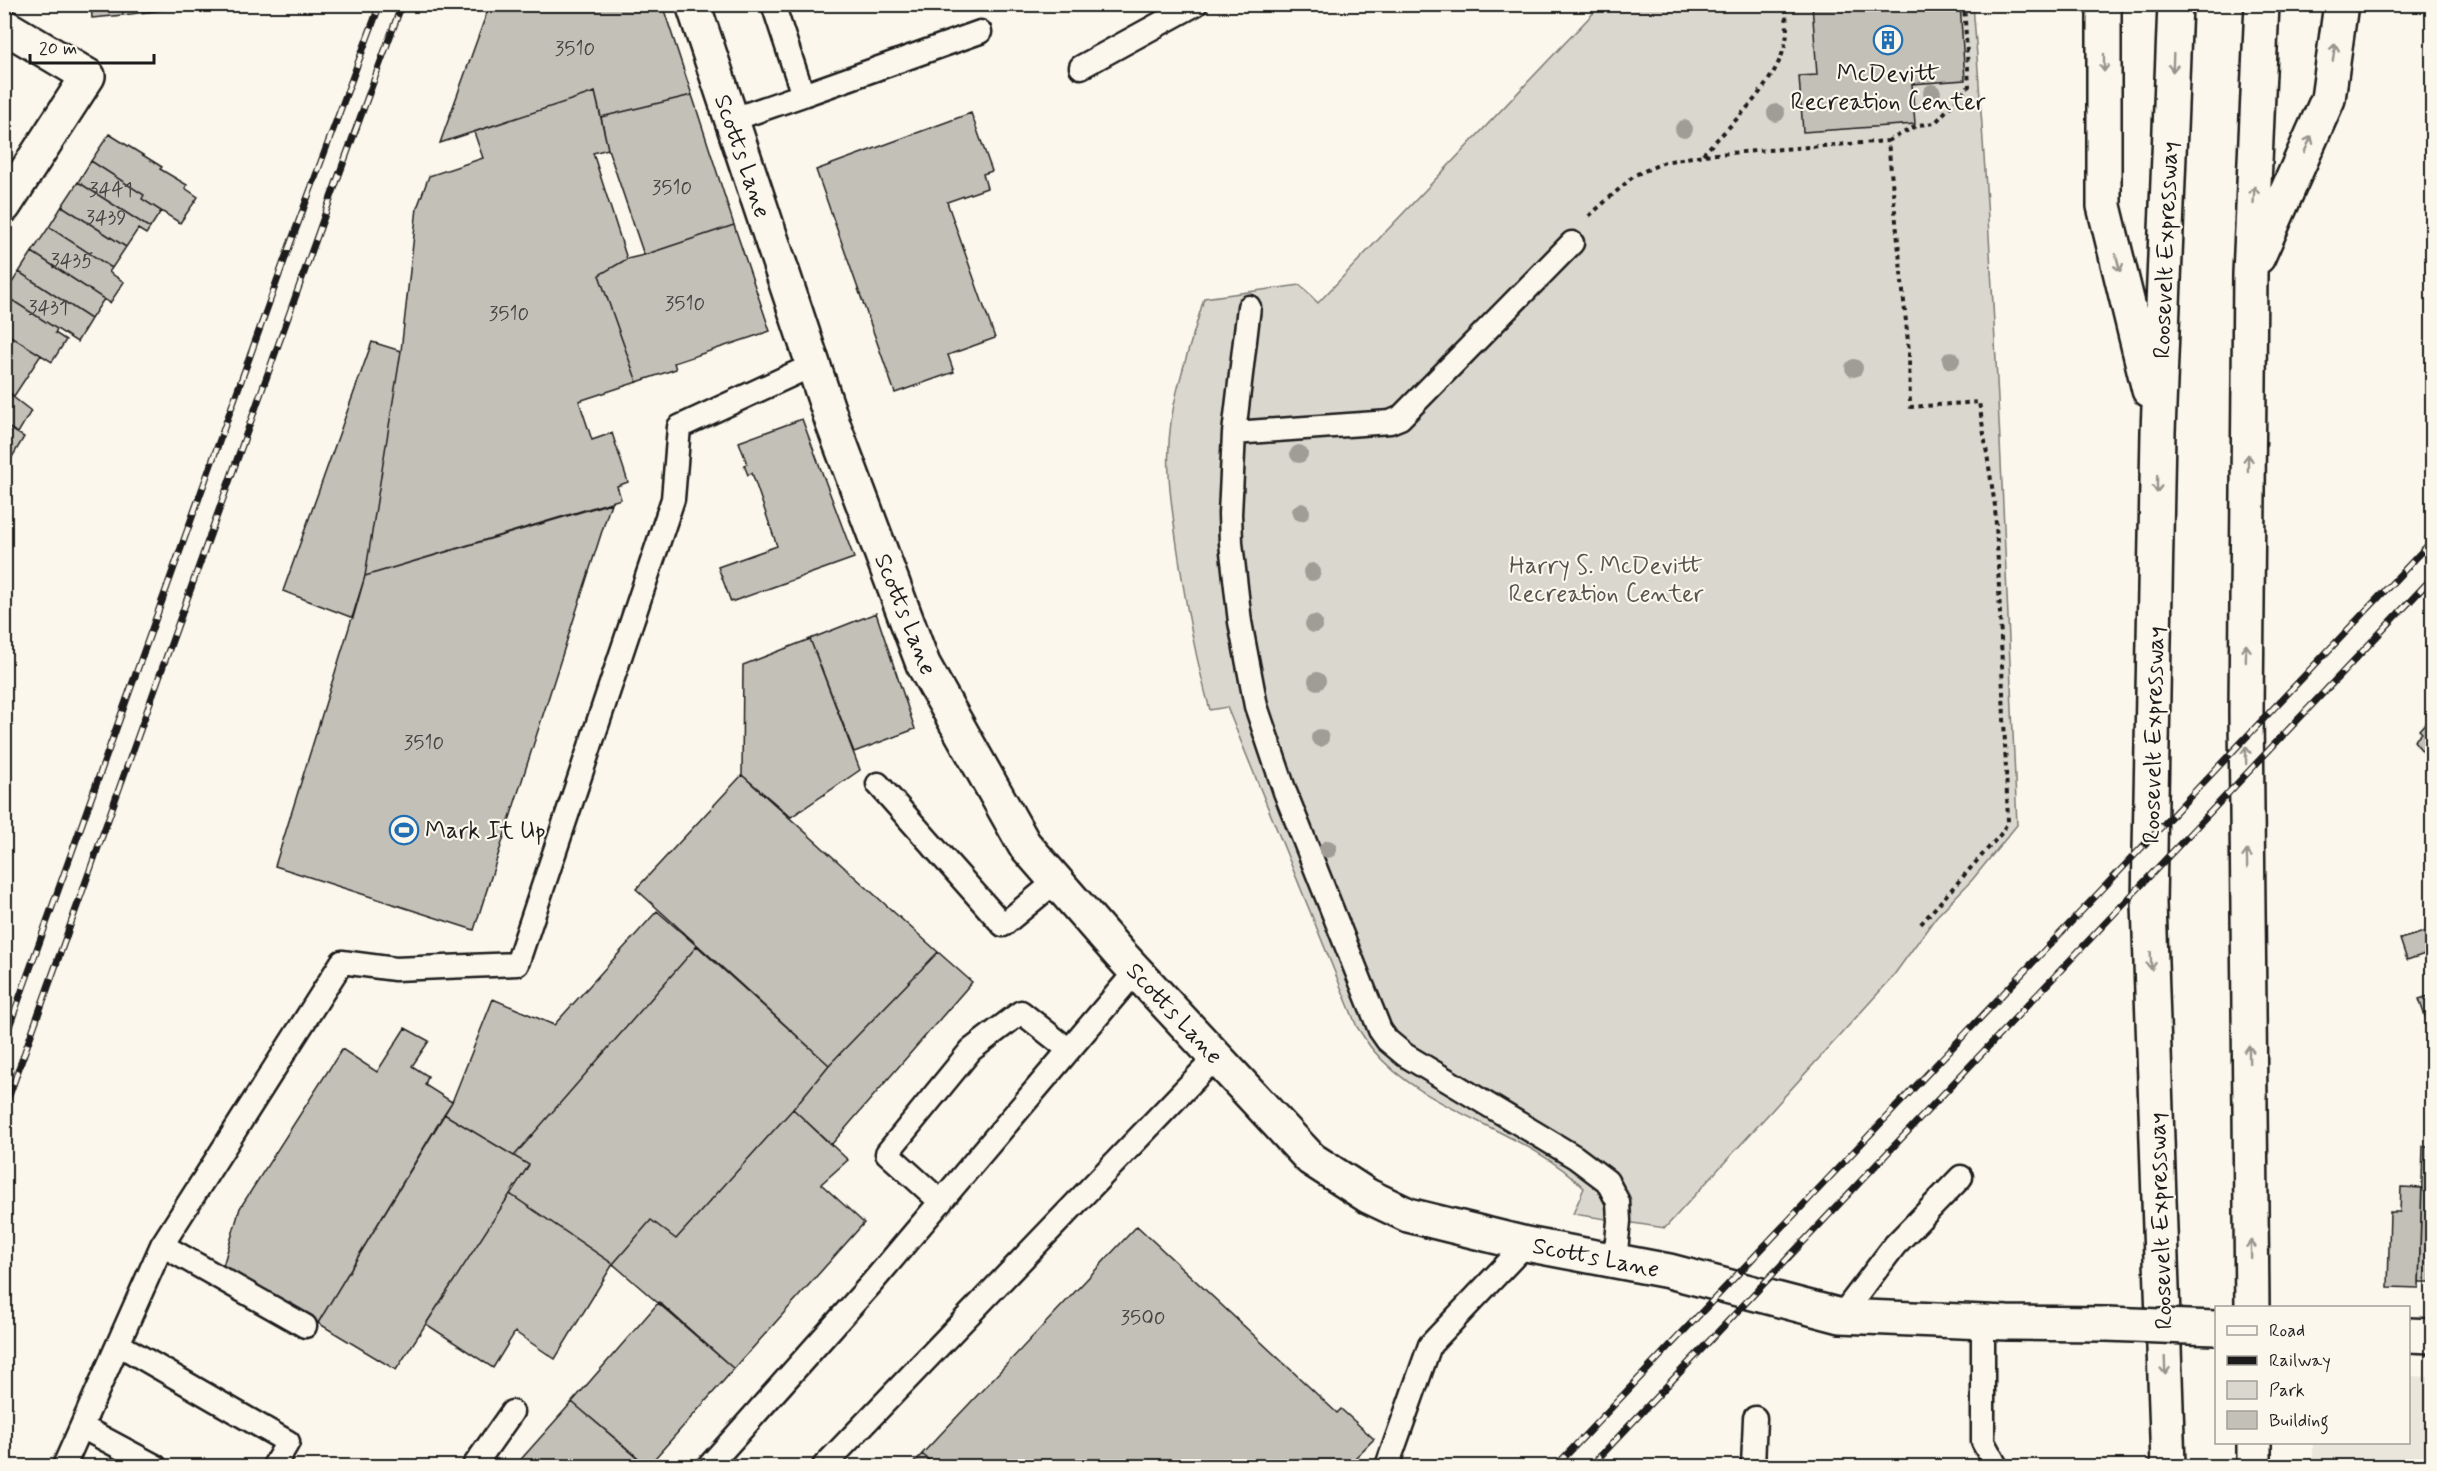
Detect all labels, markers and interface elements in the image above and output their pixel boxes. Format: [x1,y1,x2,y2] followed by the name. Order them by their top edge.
[1872,24,1904,56] building icon: McDevitt Recreation Center
[30,27,154,65] scale bar
[555,35,595,63] house number: 3510
[39,37,77,61] text: 20 m
[2329,42,2340,62] one-way arrow
[2098,52,2110,72] one-way arrow
[2167,52,2178,72] one-way arrow
[1791,59,1986,118] place label: McDevitt Recreation Center
[706,91,777,222] street label: Scotts Lane
[2302,135,2314,153] one-way arrow
[2147,141,2186,359] street label: Roosevelt Expressway
[652,174,692,202] house number: 3510
[89,176,133,204] house number: 3441
[2248,185,2259,205] one-way arrow
[85,204,127,232] house number: 3439
[50,247,94,275] house number: 3435
[2112,253,2124,272] one-way arrow
[665,290,705,318] house number: 3510
[28,294,68,322] house number: 3431
[489,300,529,328] house number: 3510
[2242,454,2254,474] one-way arrow
[2152,474,2163,493] one-way arrow
[866,549,943,680] street label: Scotts Lane
[1509,551,1704,610] park label: Harry S. McDevitt Recreation Center
[2137,626,2172,844] street label: Roosevelt Expressway
[2240,643,2252,663] one-way arrow
[404,729,444,757] house number: 3510
[2240,745,2252,765] one-way arrow
[388,814,420,846] sports icon: Mark It Up
[425,816,546,847] place label: Mark It Up
[2241,850,2253,870] one-way arrow
[2145,951,2157,971] one-way arrow
[1119,956,1229,1072] street label: Scotts Lane
[2243,1045,2255,1065] one-way arrow
[2142,1112,2181,1330] street label: Roosevelt Expressway
[1530,1231,1662,1286] street label: Scotts Lane
[2246,1240,2257,1260] one-way arrow
[1120,1304,1166,1332] house number: 3500
[2215,1306,2410,1444] legend
[2269,1319,2305,1343] text: Road
[2269,1349,2331,1373] text: Railway
[2159,1356,2170,1376] one-way arrow
[2269,1379,2305,1403] text: Park
[2269,1409,2329,1435] text: Building

